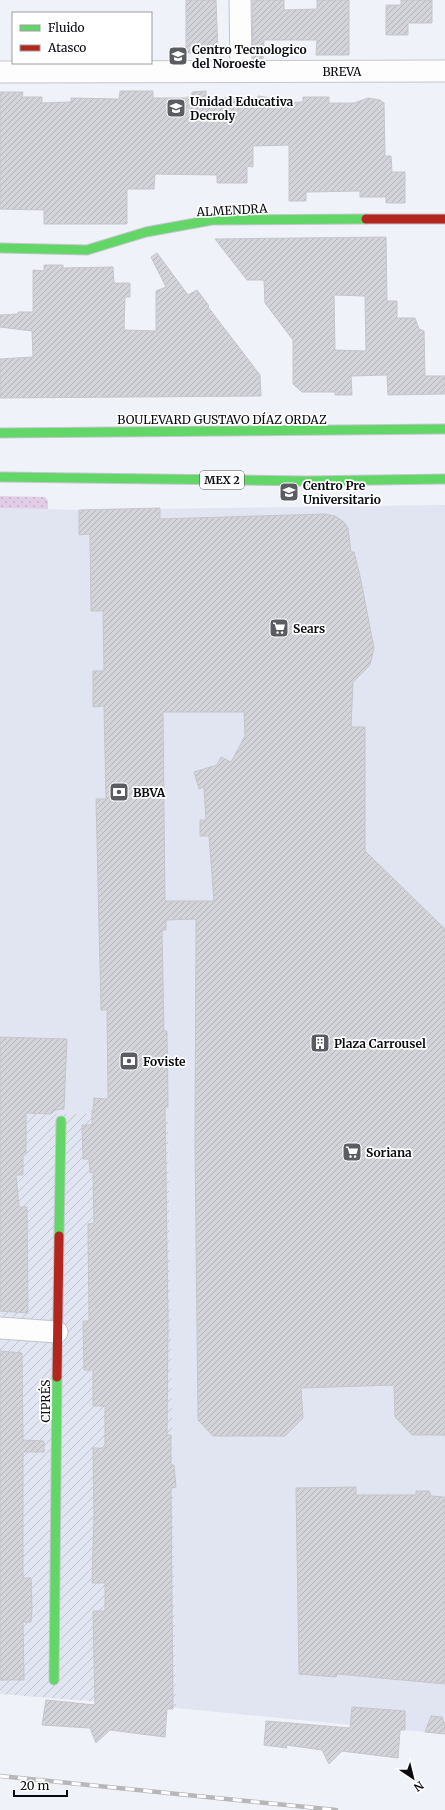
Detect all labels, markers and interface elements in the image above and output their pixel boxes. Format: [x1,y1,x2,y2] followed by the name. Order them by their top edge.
[12,12,152,64] legend
[48,20,85,35] text: Fluido
[47,40,86,55] text: Atasco
[192,42,307,71] place label: Centro Tecnologico del Noroeste
[167,45,189,67] school or university icon: Centro Tecnologico del Noroeste
[322,64,362,79] street label: BREVA
[190,94,294,123] place label: Unidad Educativa Decroly
[165,97,187,119] school or university icon: Unidad Educativa Decroly
[195,201,268,219] street label: ALMENDRA
[117,412,327,427] street label: BOULEVARD GUSTAVO DÍAZ ORDAZ
[200,471,244,489] road number: MEX 2
[303,478,381,507] place label: Centro Pre Universitario
[278,481,300,503] school or university icon: Centro Pre Universitario
[268,617,290,639] supermarket icon: Sears
[293,621,325,636] place label: Sears
[108,781,130,803] bank icon: BBVA
[133,785,166,800] place label: BBVA
[309,1032,331,1054] building icon: Plaza Carrousel
[334,1036,426,1051] place label: Plaza Carrousel
[118,1050,140,1072] bank icon: Foviste
[143,1054,186,1069] place label: Foviste
[341,1141,363,1163] supermarket icon: Soriana
[366,1145,412,1160] place label: Soriana
[38,1380,53,1422] street label: CIPRÉS
[393,1758,433,1798] north arrow
[14,1772,67,1798] scale bar
[20,1778,49,1793] text: 20 m
[411,1778,426,1795] text: N

